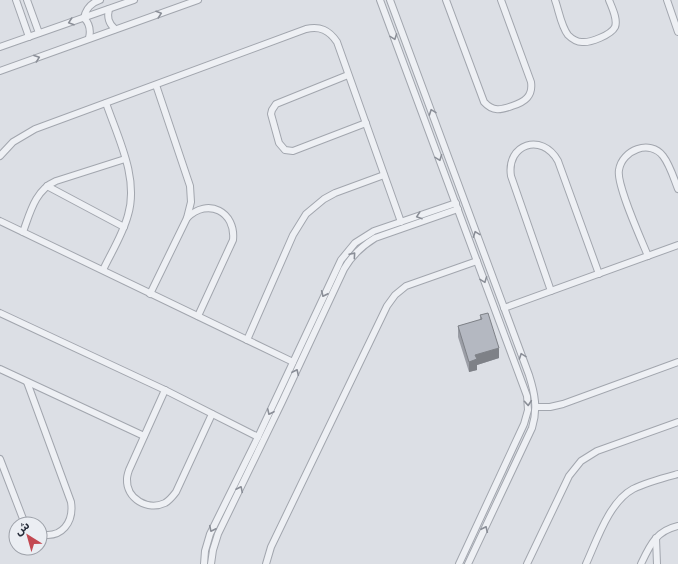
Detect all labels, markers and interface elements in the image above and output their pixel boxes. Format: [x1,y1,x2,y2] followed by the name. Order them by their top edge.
[155,10,162,18] one-way arrow
[68,17,75,26] one-way arrow
[389,33,397,40] one-way arrow
[33,54,40,62] one-way arrow
[428,109,436,116] one-way arrow
[435,155,443,162] one-way arrow
[416,211,423,219] one-way arrow
[473,231,481,238] one-way arrow
[349,253,356,260] one-way arrow
[480,277,488,284] one-way arrow
[321,290,329,298] one-way arrow
[518,353,526,360] one-way arrow
[291,369,299,376] one-way arrow
[523,399,532,406] one-way arrow
[267,408,275,416] one-way arrow
[235,486,243,493] one-way arrow
[8,516,48,556] north arrow
[12,519,32,538] text: ش
[209,525,217,532] one-way arrow
[480,525,488,533] one-way arrow

